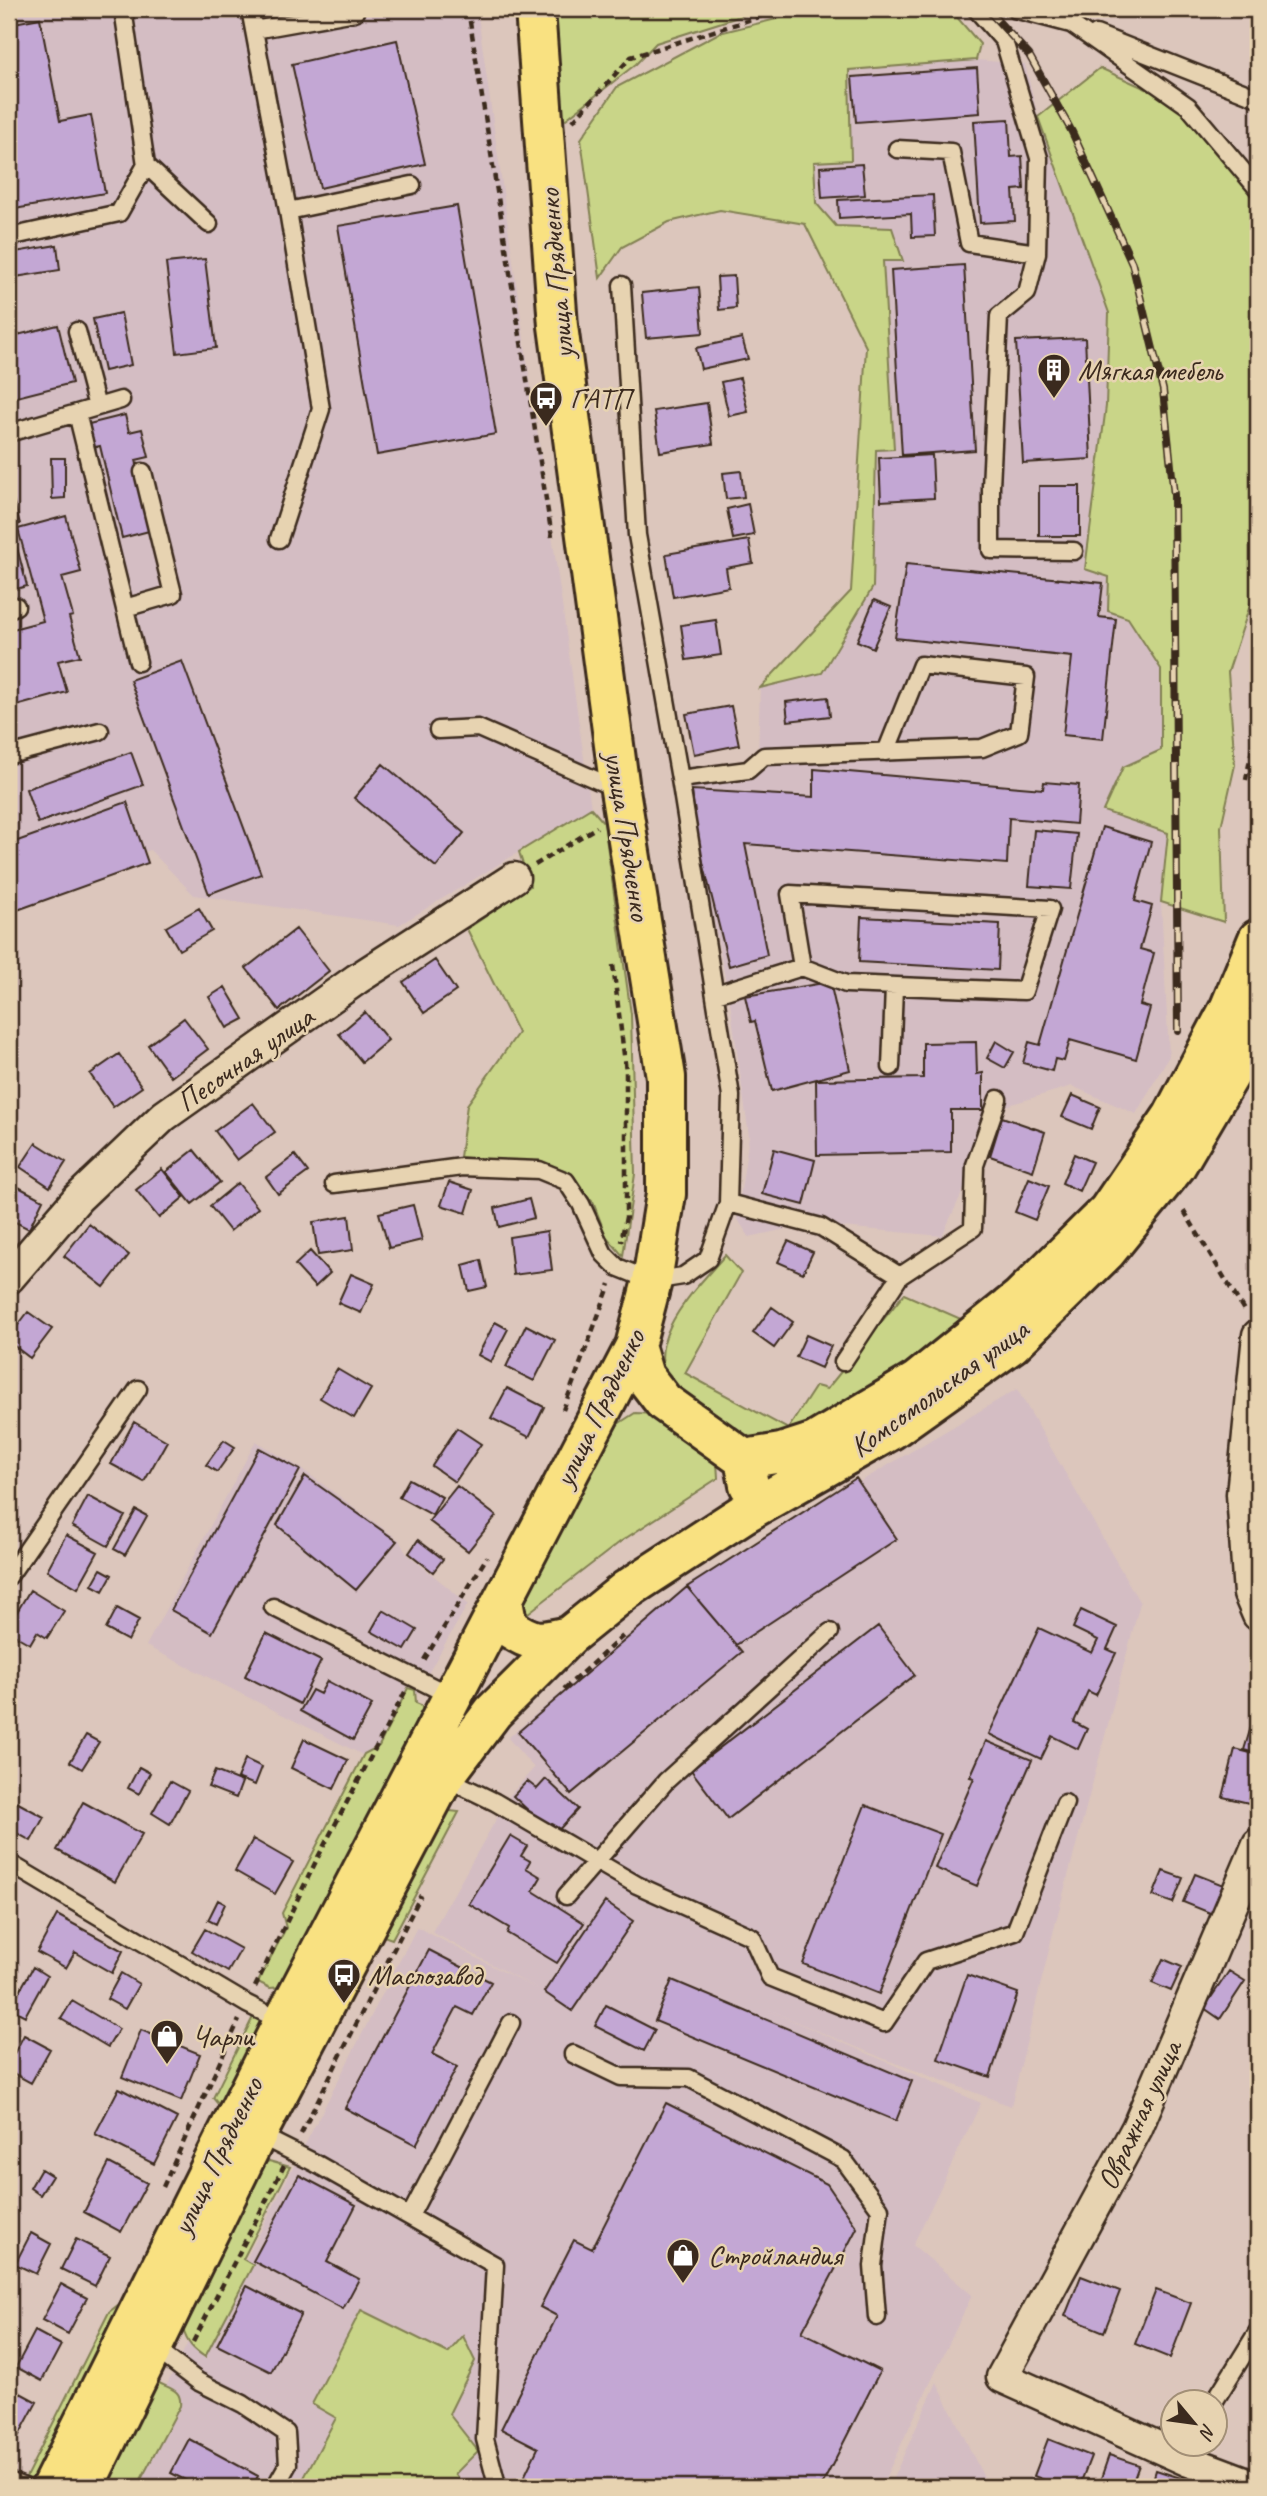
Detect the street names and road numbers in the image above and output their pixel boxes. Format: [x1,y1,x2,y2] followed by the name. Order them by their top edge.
[530,186,583,362] street label: улица Прядченко
[596,747,660,924] street label: улица Прядченко
[169,997,323,1120] street label: Песочная улица
[842,1309,1037,1465] street label: Комсомольская улица
[544,1322,654,1495] street label: улица Прядченко
[1088,2032,1191,2196] street label: Овражная улица
[162,2070,272,2243] street label: улица Прядченко

